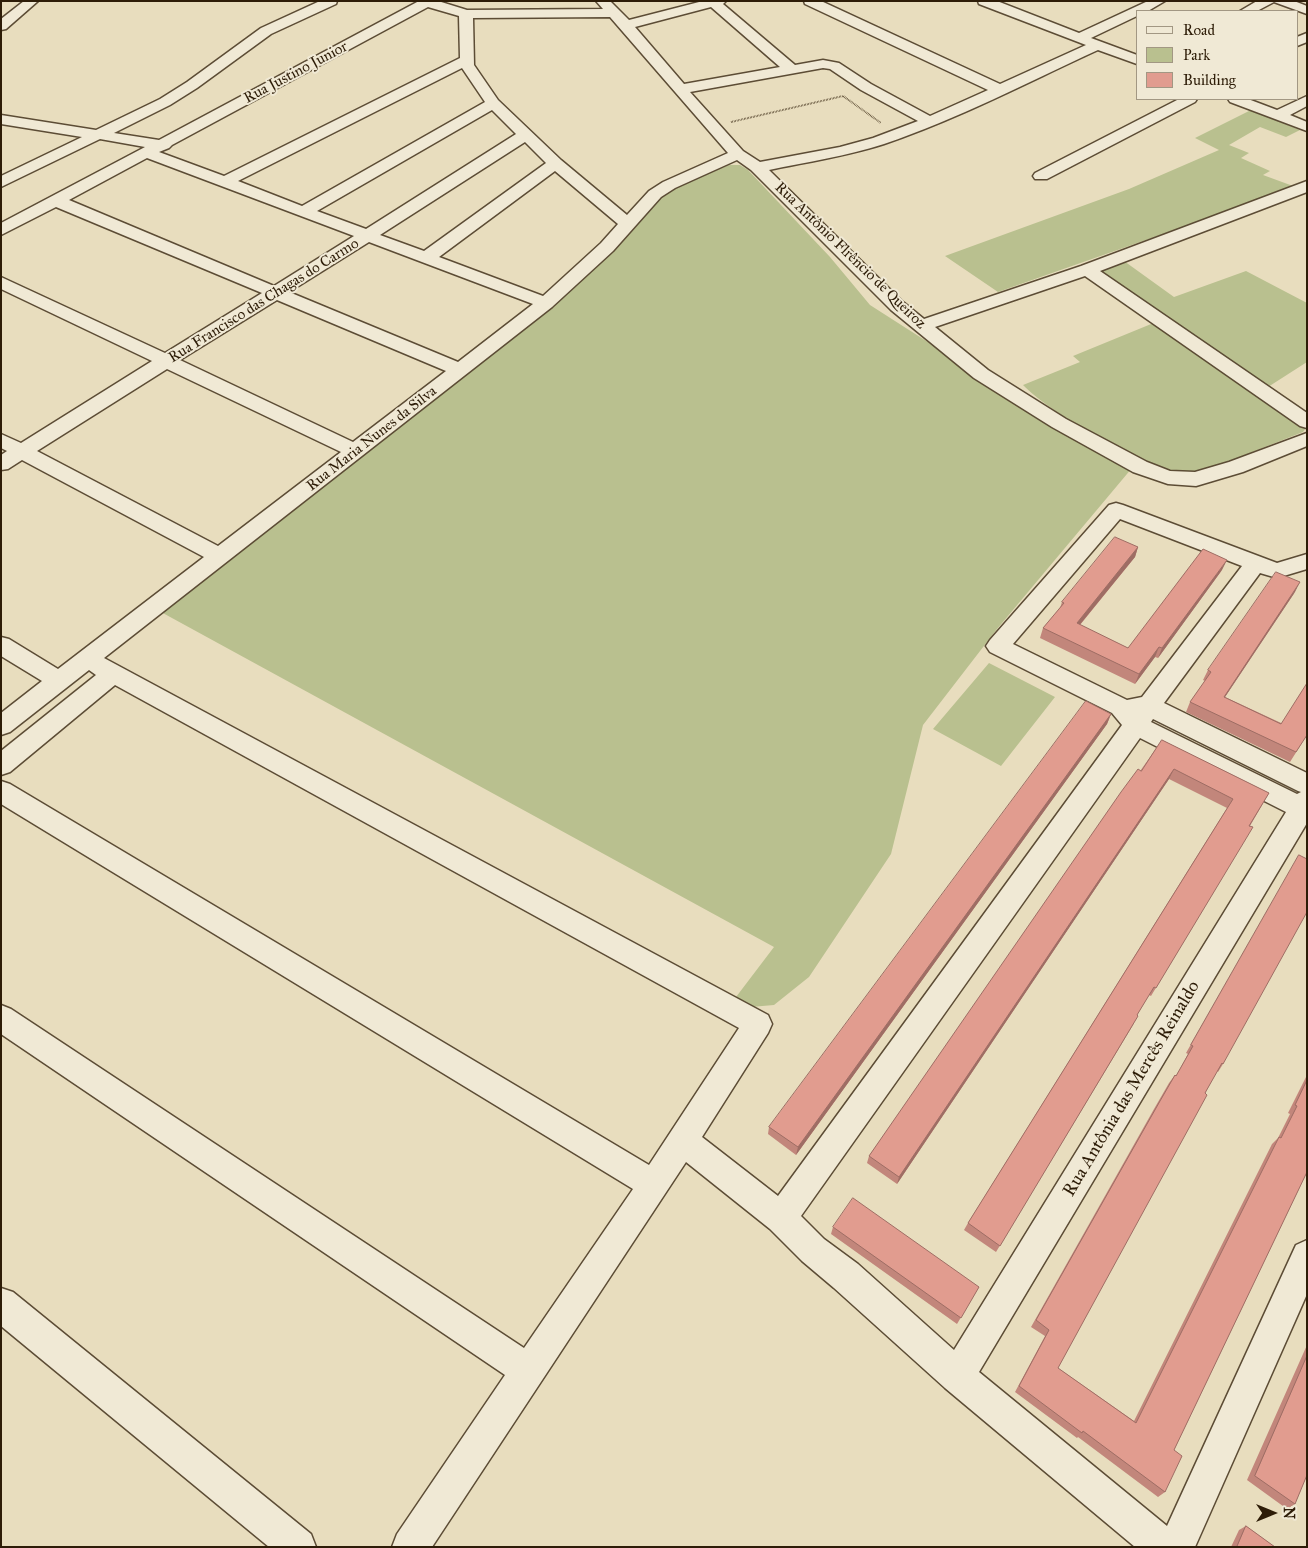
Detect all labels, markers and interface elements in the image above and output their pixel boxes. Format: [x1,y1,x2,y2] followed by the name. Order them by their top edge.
[1136,10,1298,100] legend
[1183,21,1215,39] text: Road
[241,38,351,108] street label: Rua Justino Junior
[1183,46,1210,64] text: Park
[1183,71,1236,89] text: Building
[771,179,929,333] street label: Rua Antônio Flrêncio de Queiroz
[166,235,362,367] street label: Rua Francisco das Chagas do Carmo
[303,383,441,495] street label: Rua Maria Nunes da Silva
[1059,977,1205,1201] street label: Rua Antônia das Mercês Reinaldo
[1248,1488,1298,1538] north arrow
[1280,1507,1297,1519] text: N

